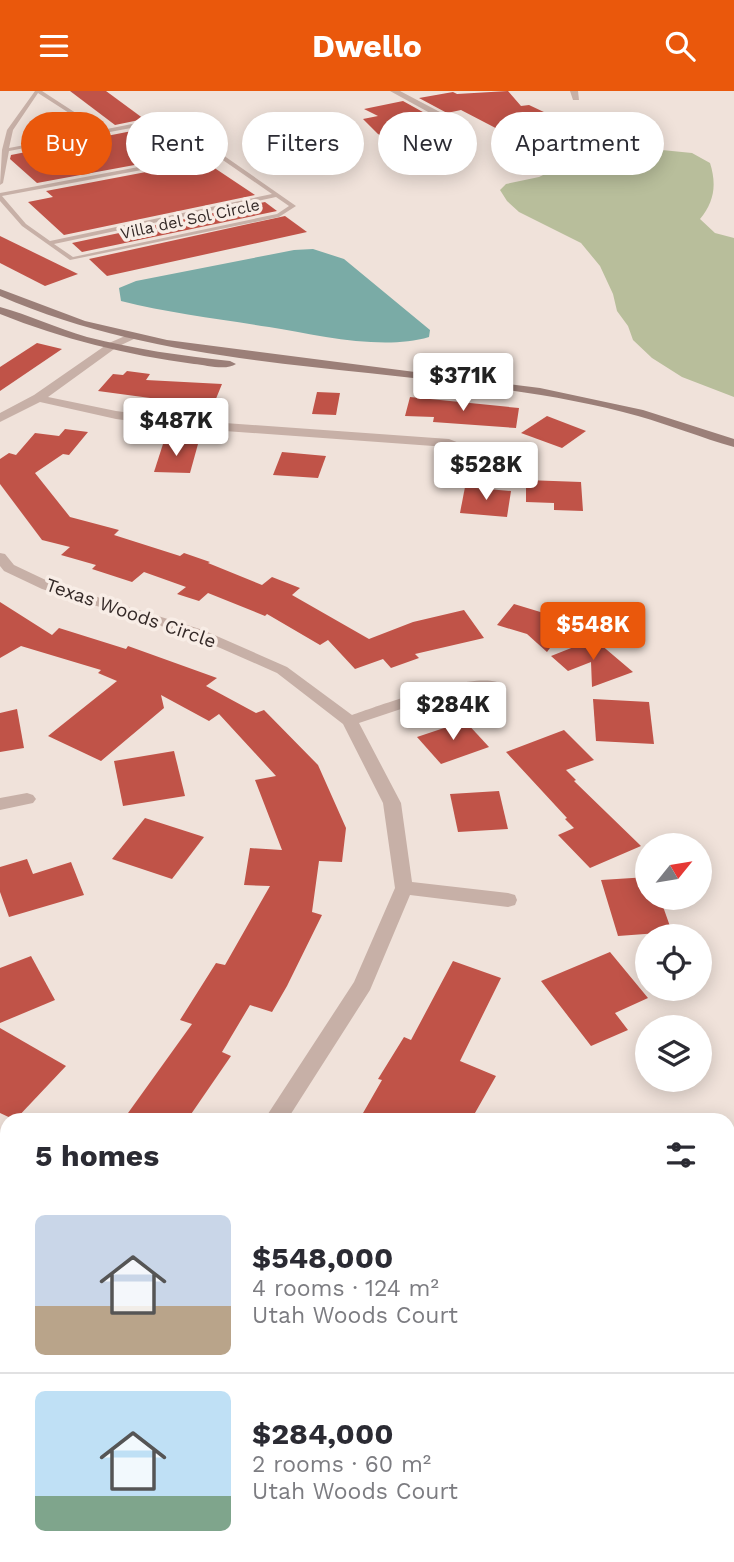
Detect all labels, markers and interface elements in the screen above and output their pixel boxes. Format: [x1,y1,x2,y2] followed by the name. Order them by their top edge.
[35,27,73,65] icon: menu
[312,27,422,65] text: Dwello
[661,27,699,65] icon: search
[21,112,112,175] chip: Buy
[126,112,228,175] chip: Rent
[242,112,364,175] chip: Filters
[378,112,477,175] chip: New
[491,112,664,175] chip: Apartment
[119,195,261,243] street label: Villa del Sol Circle
[414,353,512,413] pin: $371K
[429,362,497,389] text: $371K
[127,399,225,458] pin: $487K
[139,407,213,434] text: $487K
[437,443,535,502] pin: $528K
[450,451,522,478] text: $528K
[43,573,219,653] street label: Texas Woods Circle
[544,603,642,662] pin: $548K
[556,611,630,638] text: $548K
[404,683,502,742] pin: $284K
[416,691,490,718] text: $284K
[635,833,712,910] north arrow
[635,833,712,1092] map controls
[635,924,712,1001] button: locate
[635,1015,712,1092] button: layers
[662,1136,700,1174] icon: filters
[35,1138,159,1173] text: 5 homes
[252,1240,393,1275] text: $548,000
[91,1243,175,1327] icon: home
[252,1275,439,1302] text: 4 rooms · 124 m²
[252,1302,458,1329] text: Utah Woods Court
[252,1416,394,1451] text: $284,000
[91,1419,175,1503] icon: home
[252,1451,431,1478] text: 2 rooms · 60 m²
[252,1478,458,1505] text: Utah Woods Court

